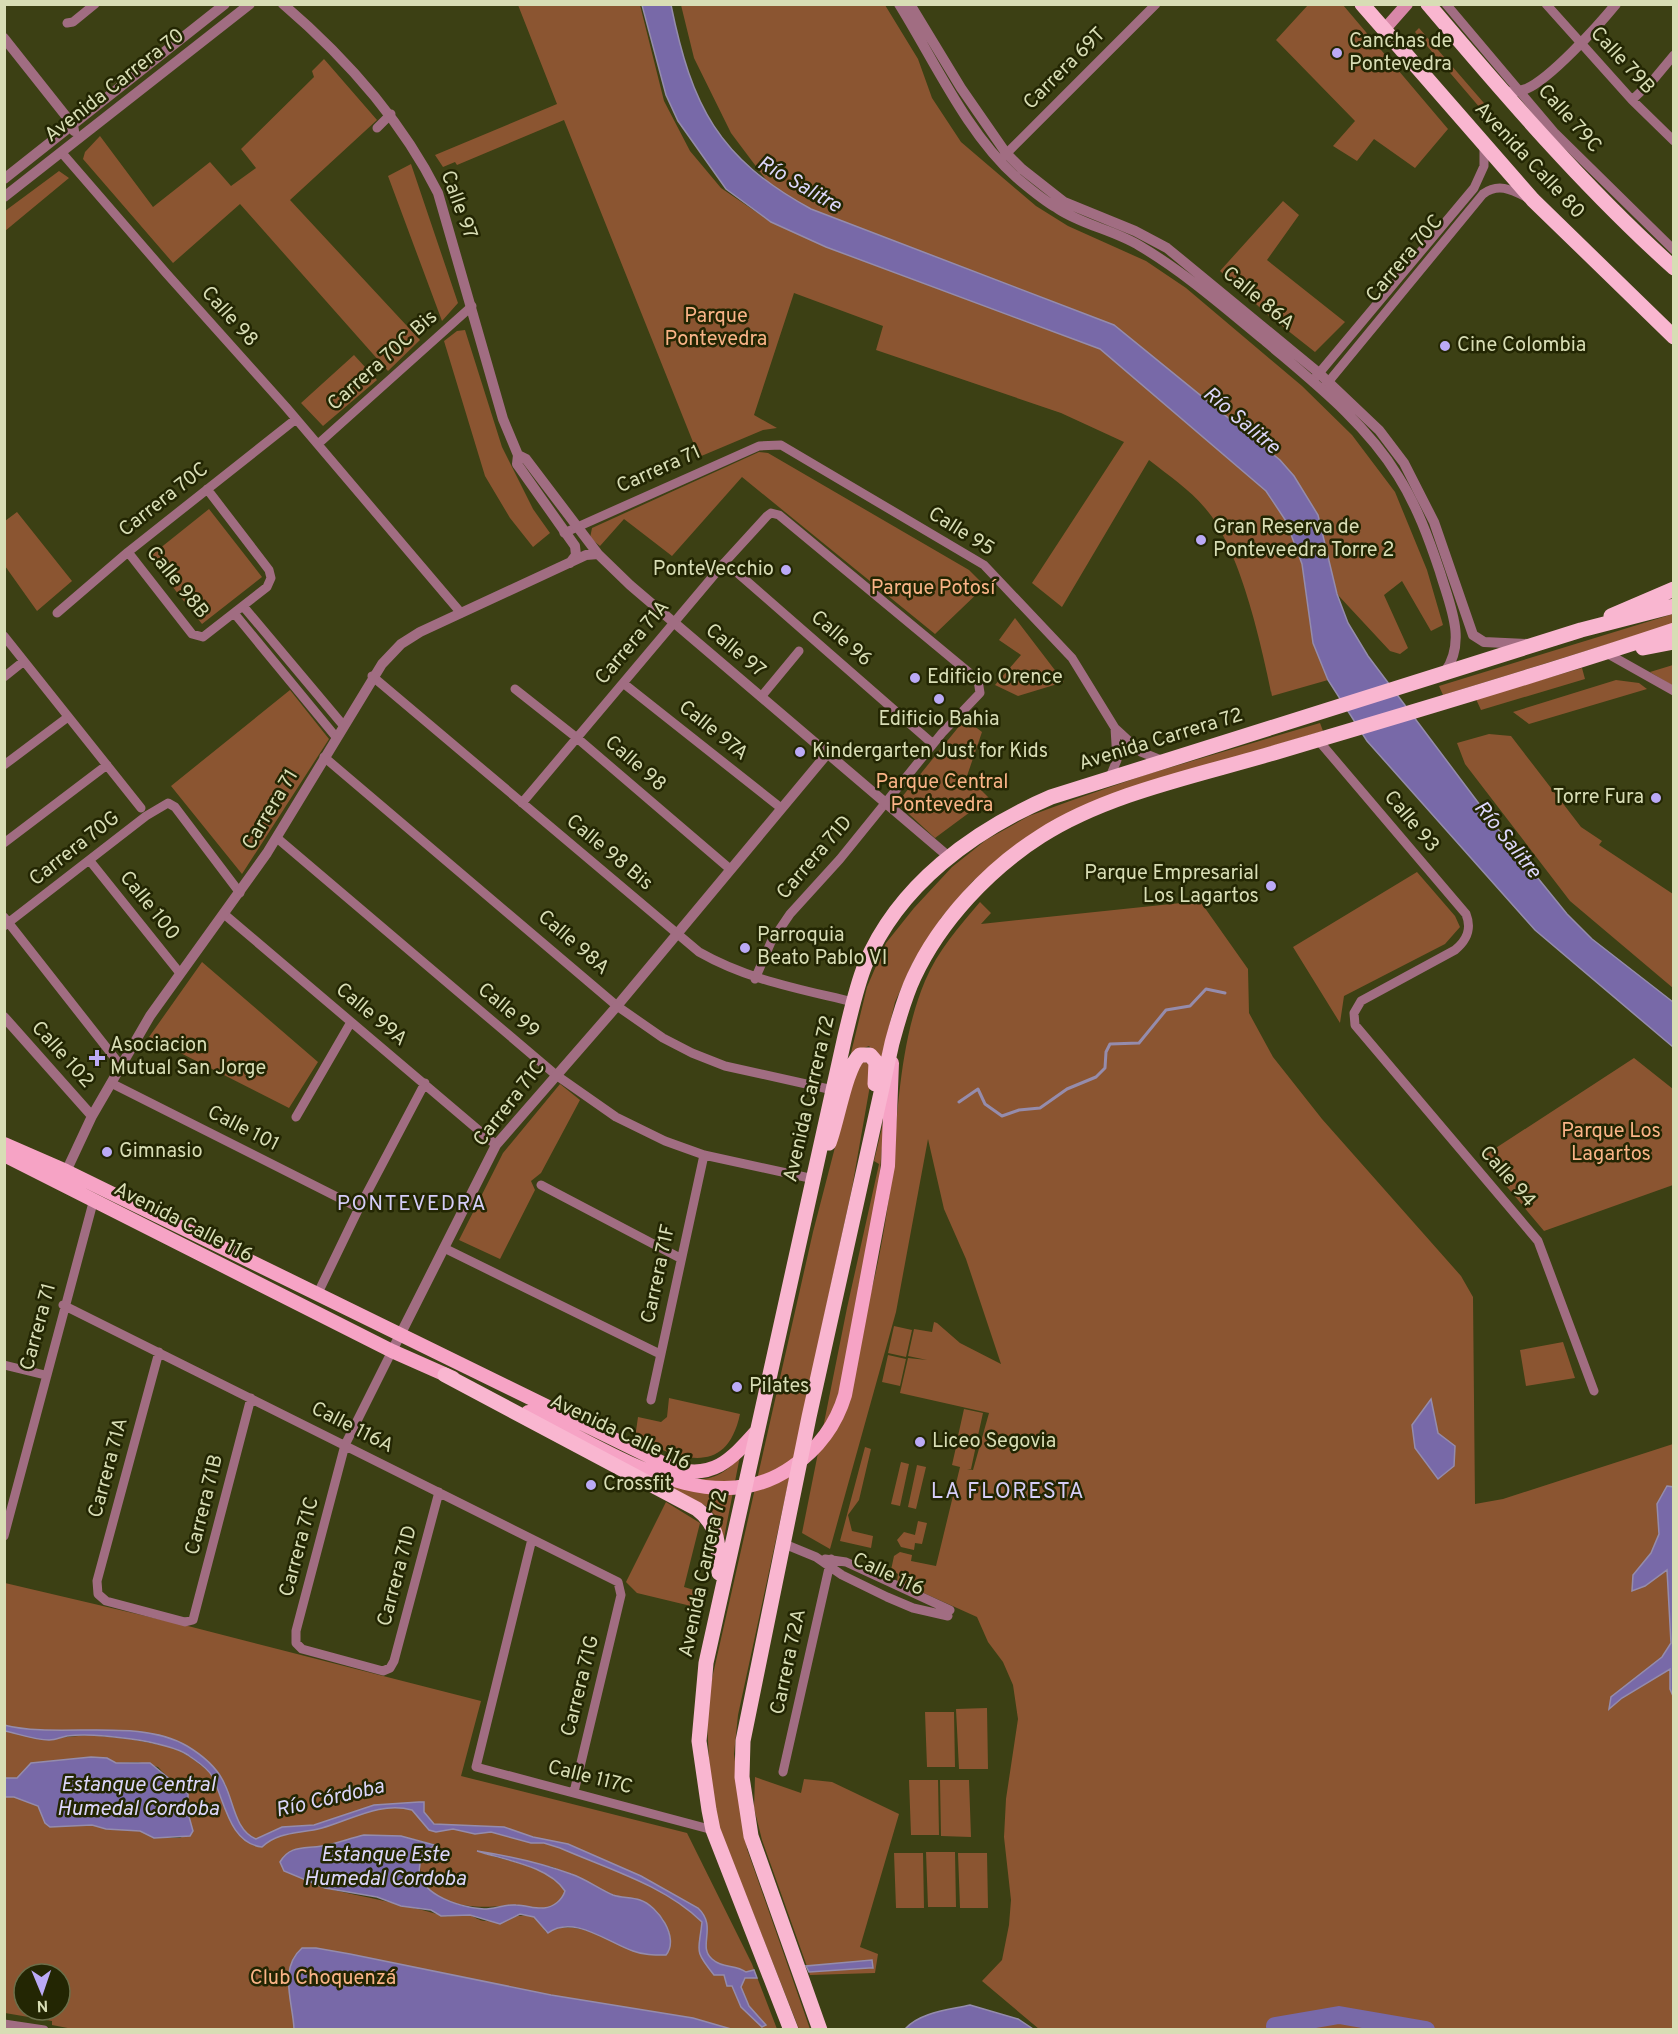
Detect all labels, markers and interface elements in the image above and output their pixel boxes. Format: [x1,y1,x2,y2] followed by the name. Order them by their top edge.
[1584,21,1660,101] street label: Calle 79B
[1018,22,1112,116] street label: Carrera 69T
[40,23,190,149] street label: Avenida Carrera 70
[1349,29,1452,78] place label: Canchas de Pontevedra
[1330,46,1344,60] marker: Canchas de Pontevedra
[1531,79,1607,159] street label: Calle 79C
[1468,97,1590,225] street label: Avenida Calle 80
[752,150,847,220] water label: Río Salitre
[434,167,482,243] street label: Calle 97
[1361,210,1449,308] street label: Carrera 70C
[1216,261,1300,337] street label: Calle 86A
[195,281,263,353] street label: Calle 98
[665,304,767,353] park label: Parque Pontevedra
[323,305,443,417] street label: Carrera 70C Bis
[1457,333,1586,359] place label: Cine Colombia
[1438,339,1452,353] marker: Cine Colombia
[1197,381,1286,462] water label: Río Salitre
[613,440,705,500] street label: Carrera 71
[114,457,214,543] street label: Carrera 70C
[923,501,999,563] street label: Calle 95
[1213,515,1394,564] place label: Gran Reserva de Ponteveedra Torre 2
[1194,533,1208,547] marker: Gran Reserva de Ponteveedra Torre 2
[140,541,214,625] street label: Calle 98B
[653,557,774,583] place label: PonteVecchio
[779,563,793,577] marker: PonteVecchio
[871,576,997,602] park label: Parque Potosí
[590,595,676,691] street label: Carrera 71A
[805,605,877,673] street label: Calle 96
[699,618,771,684] street label: Calle 97
[927,665,1063,691] place label: Edificio Orence
[908,671,922,685] marker: Edificio Orence
[932,692,946,706] marker: Edificio Bahia
[673,695,753,767] street label: Calle 97A
[1076,703,1246,777] street label: Avenida Carrera 72
[879,707,999,733] place label: Edificio Bahia
[599,730,671,798] street label: Calle 98
[812,739,1048,765] place label: Kindergarten Just for Kids
[793,745,807,759] marker: Kindergarten Just for Kids
[237,765,305,855] street label: Carrera 71
[876,770,1009,819] park label: Parque Central Pontevedra
[1553,785,1644,811] place label: Torre Fura
[1377,786,1445,858] street label: Calle 93
[1649,791,1663,805] marker: Torre Fura
[1467,795,1547,885] water label: Río Salitre
[24,806,126,892] street label: Carrera 70G
[560,809,658,897] street label: Calle 98 Bis
[771,811,859,905] street label: Carrera 71D
[1084,861,1259,910] place label: Parque Empresarial Los Lagartos
[113,866,185,946] street label: Calle 100
[1264,879,1278,893] marker: Parque Empresarial Los Lagartos
[532,905,614,981] street label: Calle 98A
[757,923,887,972] place label: Parroquia Beato Pablo VI
[738,941,752,955] marker: Parroquia Beato Pablo VI
[330,977,412,1053] street label: Calle 99A
[472,977,544,1045] street label: Calle 99
[778,1013,842,1185] street label: Avenida Carrera 72
[25,1016,99,1094] street label: Calle 102
[110,1033,266,1082] place label: Asociacion Mutual San Jorge
[88,1049,106,1067] marker: Asociacion Mutual San Jorge
[468,1056,552,1152] street label: Carrera 71C
[203,1100,283,1158] street label: Calle 101
[1561,1119,1661,1168] park label: Parque Los Lagartos
[119,1139,203,1165] place label: Gimnasio
[1473,1141,1541,1213] street label: Calle 94
[100,1145,114,1159] marker: Gimnasio
[109,1177,257,1269] street label: Avenida Calle 116
[337,1191,487,1218] district label: PONTEVEDRA
[636,1222,682,1326] street label: Carrera 71F
[15,1280,63,1374] street label: Carrera 71
[749,1374,809,1400] place label: Pilates
[730,1380,744,1394] marker: Pilates
[545,1389,695,1477] street label: Avenida Calle 116
[306,1396,398,1460] street label: Calle 116A
[83,1415,135,1521] street label: Carrera 71A
[932,1429,1056,1455] place label: Liceo Segovia
[913,1435,927,1449] marker: Liceo Segovia
[180,1452,230,1558] street label: Carrera 71B
[603,1472,672,1498] place label: Crossfit
[584,1478,598,1492] marker: Crossfit
[931,1479,1085,1506] district label: LA FLORESTA
[674,1488,734,1660] street label: Avenida Carrera 72
[274,1494,326,1600] street label: Carrera 71C
[372,1523,424,1629] street label: Carrera 71D
[848,1547,928,1603] street label: Calle 116
[765,1607,813,1717] street label: Carrera 72A
[556,1633,606,1739] street label: Carrera 71G
[545,1755,635,1801] street label: Calle 117C
[57,1772,219,1823] water label: Estanque Central Humedal Cordoba
[273,1773,387,1825] water label: Río Córdoba
[304,1842,466,1893] water label: Estanque Este Humedal Cordoba
[12,1962,72,2022] north arrow
[250,1966,396,1992] park label: Club Choquenzá
[36,1995,49,2015] text: N

